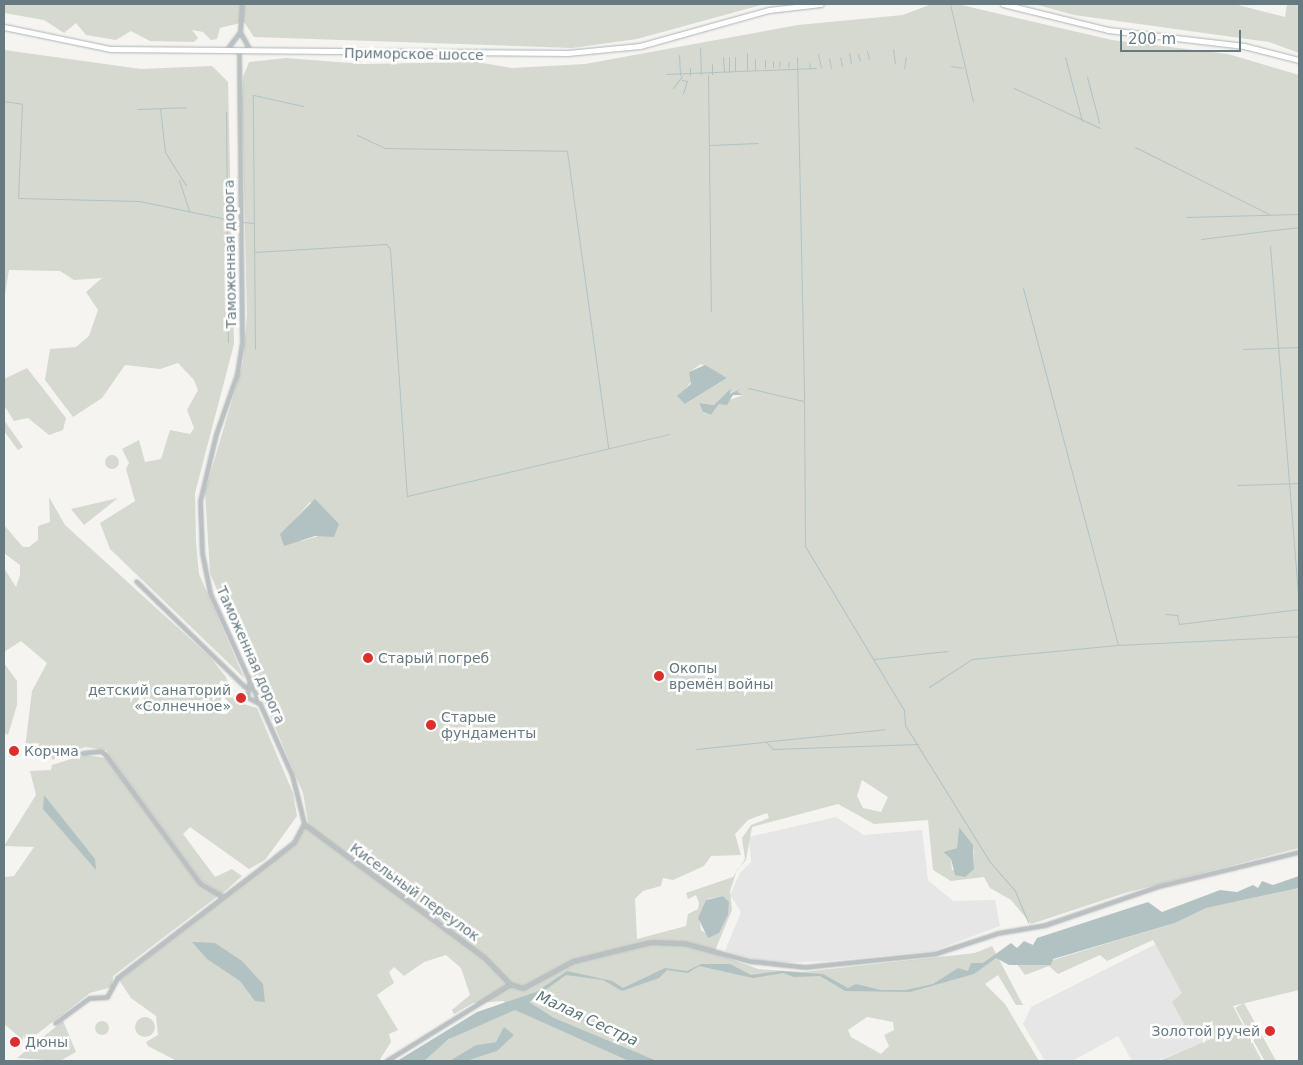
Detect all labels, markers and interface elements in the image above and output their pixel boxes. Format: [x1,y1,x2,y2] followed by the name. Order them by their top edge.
[1123,20,1244,52] scale bar
[1128,30,1176,48] text: 200 m
[344,44,484,64] street label: Приморское шоссе
[220,179,240,329] street label: Таможенная дорога
[213,584,289,726] street label: Таможенная дорога
[378,650,489,666] place label: Старый погреб
[362,652,374,664] marker: Старый погреб
[669,660,774,692] place label: Окопы времён войны
[653,670,665,682] marker: Окопы времён войны
[88,682,231,714] place label: детский санаторий «Солнечное»
[235,692,247,704] marker: детский санаторий «Солнечное»
[441,709,536,742] place label: Старые фундаменты
[425,719,437,731] marker: Старые фундаменты
[24,743,79,759] place label: Корчма
[8,745,20,757] marker: Корчма
[347,839,483,945] street label: Кисельный переулок
[533,988,641,1050] water label: Малая Сестра
[1152,1023,1260,1039] place label: Золотой ручей
[1264,1025,1276,1037] marker: Золотой ручей
[25,1034,68,1050] place label: Дюны
[9,1036,21,1048] marker: Дюны

